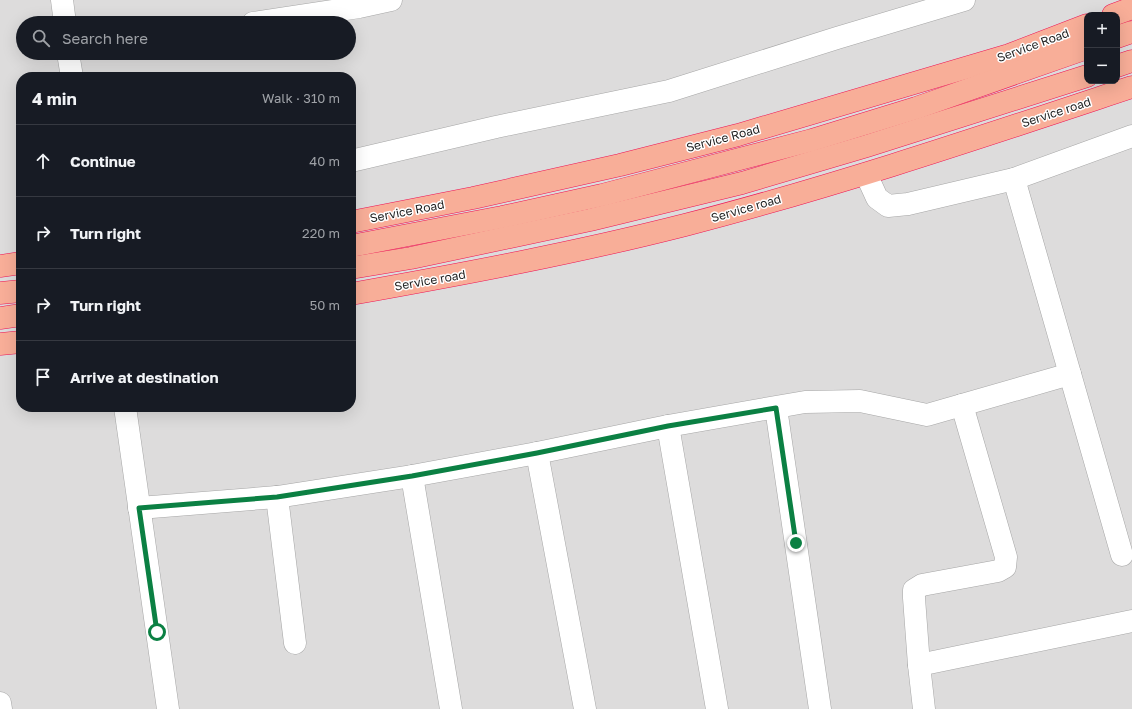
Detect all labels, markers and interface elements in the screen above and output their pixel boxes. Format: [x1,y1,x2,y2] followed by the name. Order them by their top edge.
[1084,12,1120,84] map controls
[1084,12,1120,48] button: +
[16,16,356,60] search box
[995,25,1071,65] street label: Service Road
[30,27,52,49] icon: search
[62,29,148,47] text: Search here
[1084,48,1120,84] button: −
[32,88,77,109] text: 4 min
[262,90,340,106] text: Walk · 310 m
[1019,94,1093,130] street label: Service road
[685,121,761,155] street label: Service Road
[32,150,54,172] icon: ahead
[70,152,136,170] text: Continue
[309,153,340,169] text: 40 m
[709,191,783,225] street label: Service road
[368,196,446,226] street label: Service Road
[32,222,54,244] icon: right
[70,224,141,242] text: Turn right
[302,225,340,241] text: 220 m
[393,266,467,294] street label: Service road
[32,294,54,316] icon: right
[70,296,141,314] text: Turn right
[310,297,340,313] text: 50 m
[32,366,54,388] icon: arrive
[70,368,219,386] text: Arrive at destination
[787,534,805,552] route end
[148,623,166,641] route start

